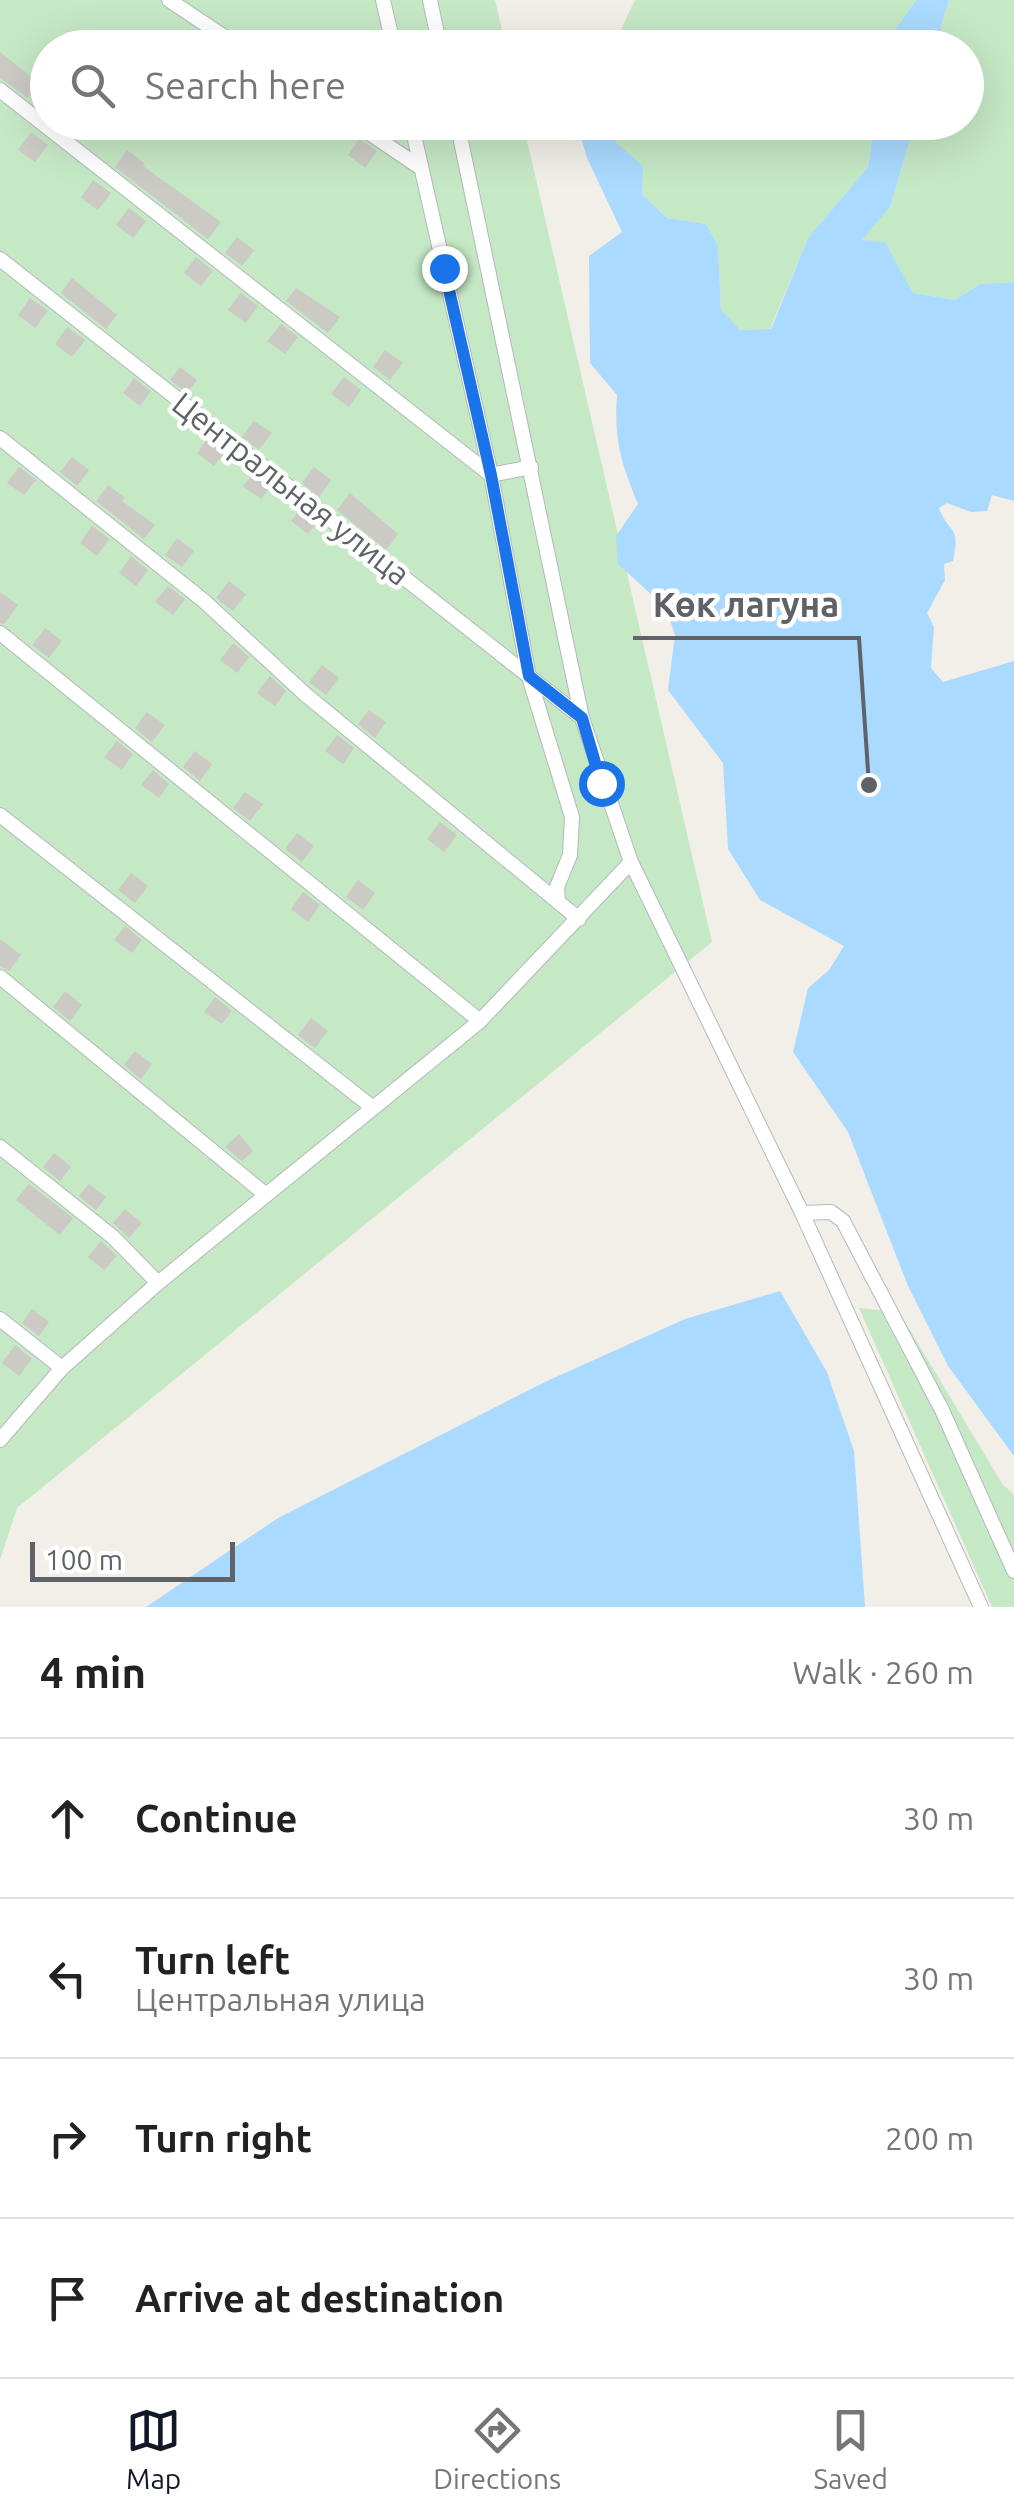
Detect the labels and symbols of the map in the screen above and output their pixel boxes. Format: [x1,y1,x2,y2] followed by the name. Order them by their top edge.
[422,246,468,292] route end
[166,385,417,592] street label: Центральная улица
[633,573,859,638] callout: Көк лагуна
[653,584,839,624] text: Көк лагуна
[579,761,625,807] route start
[30,1537,235,1582] scale bar

